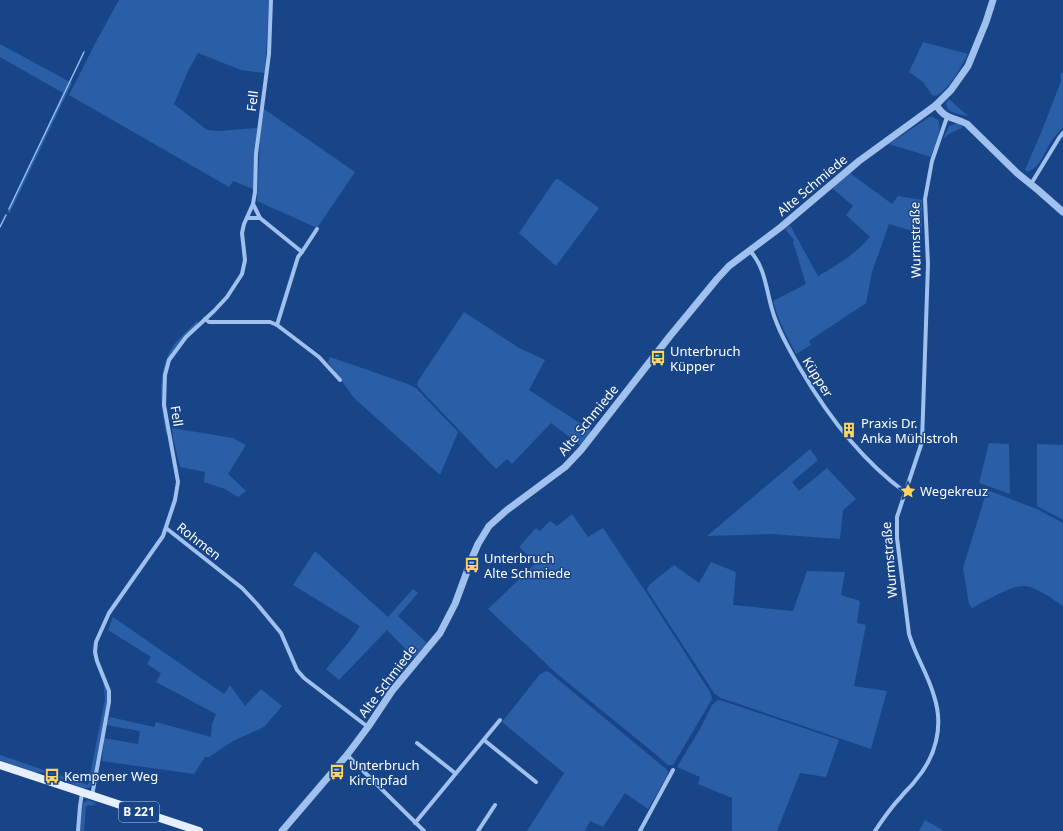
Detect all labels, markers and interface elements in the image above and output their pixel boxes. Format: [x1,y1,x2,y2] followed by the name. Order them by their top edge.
[242,90,262,112] street label: Fell
[773,150,851,220] street label: Alte Schmiede
[905,202,925,278] street label: Wurmstraße
[670,342,741,375] place label: Unterbruch Küpper
[649,349,667,367] bus stop icon: Unterbruch Küpper
[799,353,838,401] street label: Küpper
[554,381,622,459] street label: Alte Schmiede
[166,404,188,428] street label: Fell
[861,414,958,447] place label: Praxis Dr. Anka Mühlstroh
[840,421,858,439] building icon: Praxis Dr. Anka Mühlstroh
[899,482,917,500] place icon: Wegekreuz
[920,482,988,500] place label: Wegekreuz
[173,518,225,564] street label: Rohmen
[877,521,901,599] street label: Wurmstraße
[484,549,571,582] place label: Unterbruch Alte Schmiede
[463,556,481,574] bus stop icon: Unterbruch Alte Schmiede
[354,641,420,721] street label: Alte Schmiede
[349,756,420,789] place label: Unterbruch Kirchpfad
[328,763,346,781] bus stop icon: Unterbruch Kirchpfad
[43,767,61,785] bus stop icon: Kempener Weg
[64,767,158,785] place label: Kempener Weg
[119,802,159,822] road number: B 221

